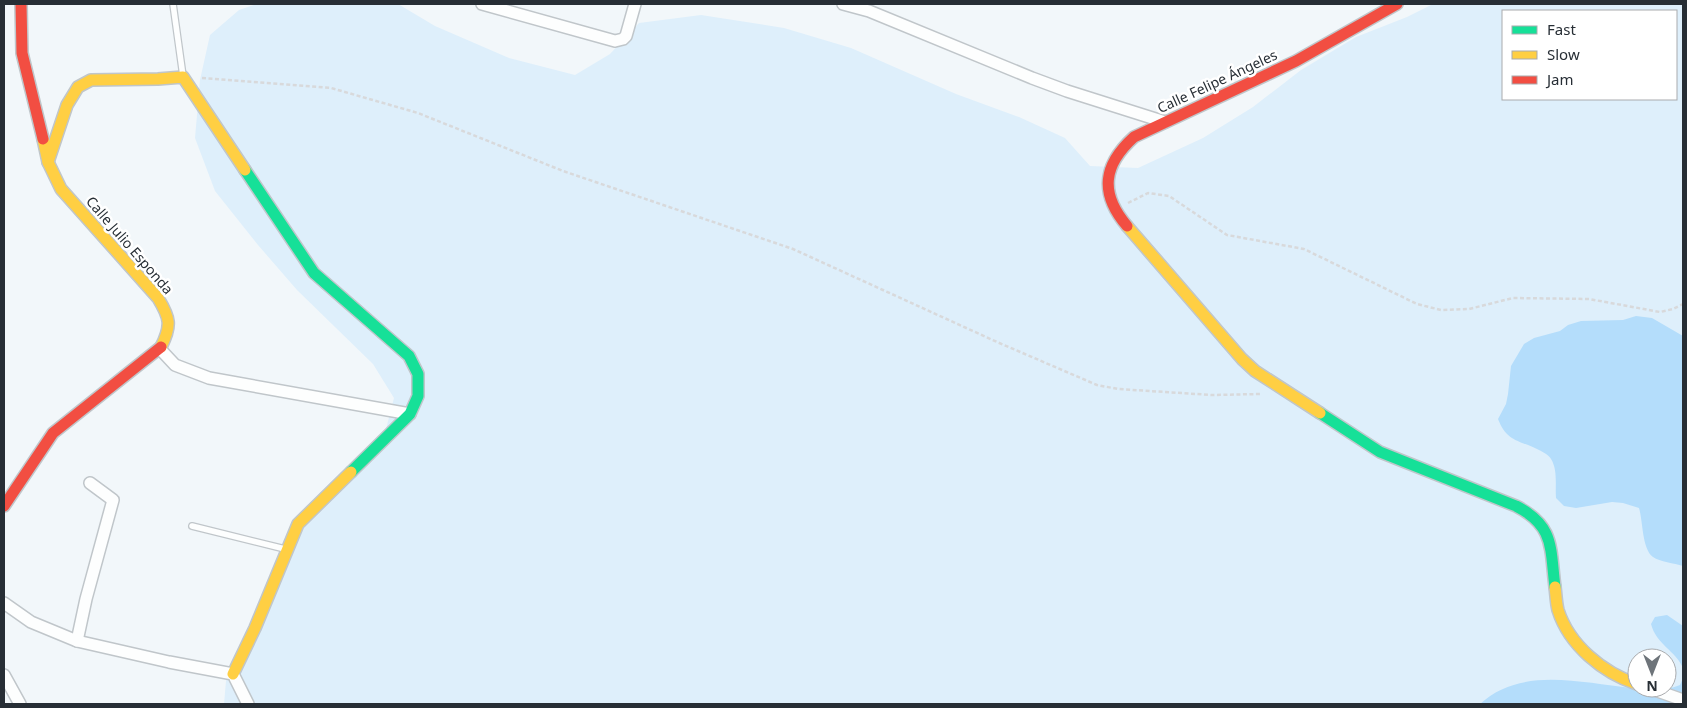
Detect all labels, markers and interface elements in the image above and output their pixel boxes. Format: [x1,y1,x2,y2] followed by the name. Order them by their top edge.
[1502,10,1677,100] legend
[1547,19,1576,39] text: Fast
[1547,44,1580,64] text: Slow
[1154,45,1280,117] street label: Calle Felipe Ángeles
[1545,69,1574,89] text: Jam
[82,192,178,298] street label: Calle Julio Esponda
[1627,648,1677,698] north arrow
[1646,677,1658,696] text: N

